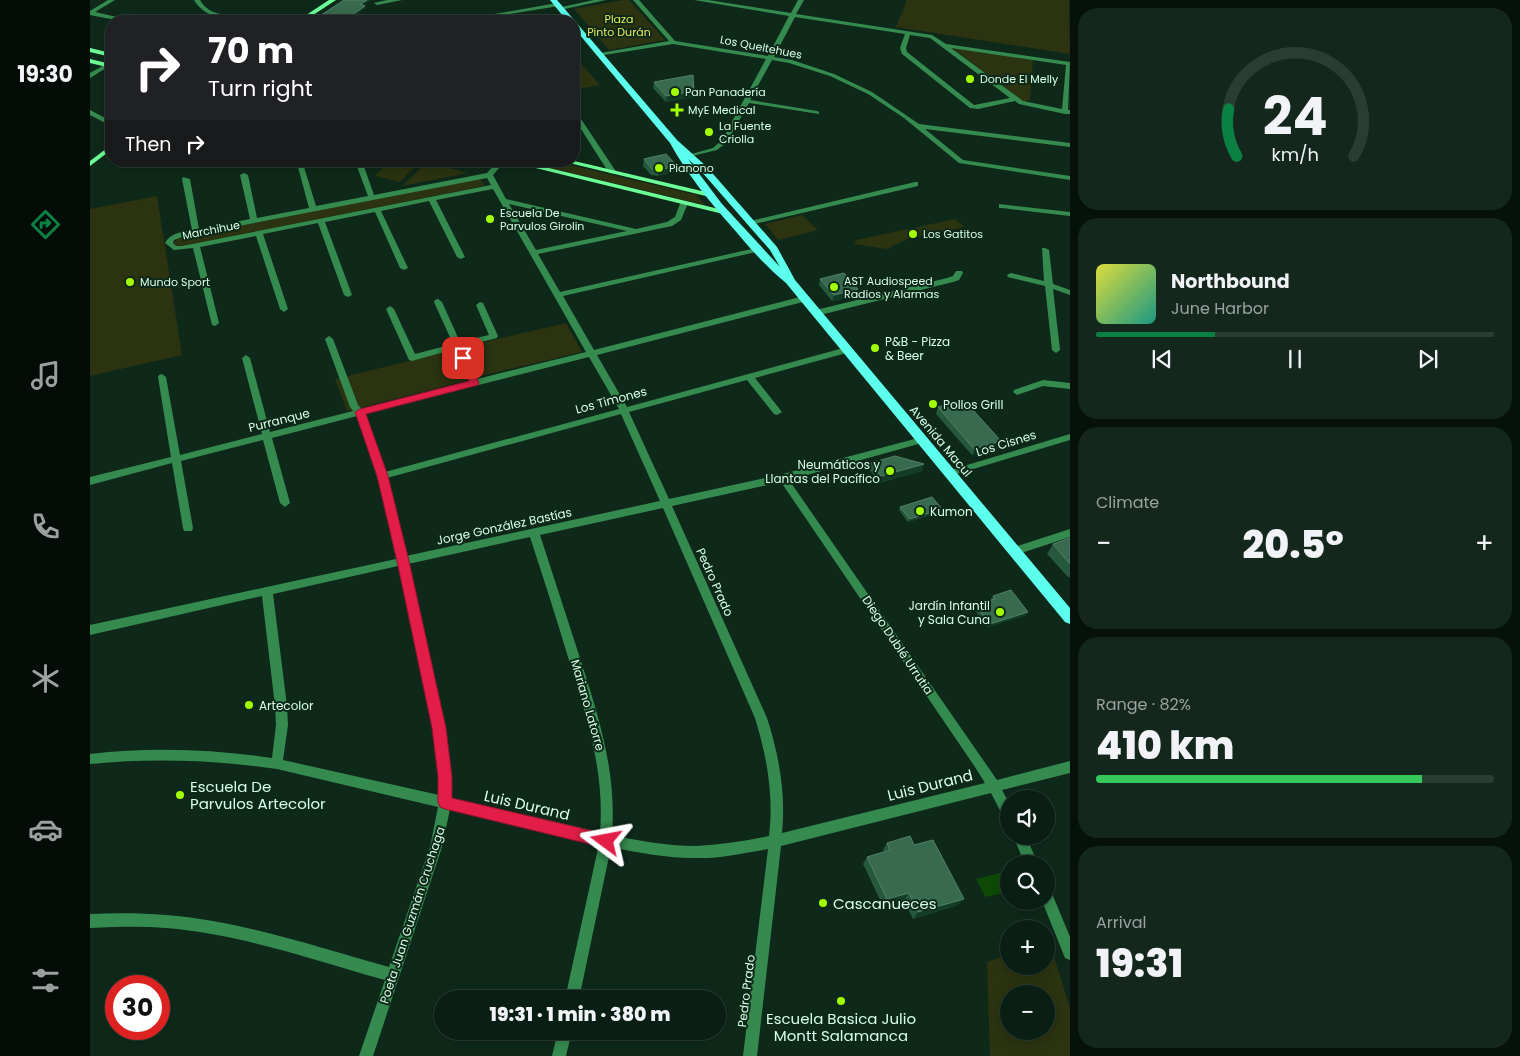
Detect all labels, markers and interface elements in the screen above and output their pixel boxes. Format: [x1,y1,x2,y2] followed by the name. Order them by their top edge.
[587,11,651,40] park label: Plaza Pinto Durán
[208,26,294,75] text: 70 m
[719,31,804,63] street label: Los Queltehues
[125,35,190,100] icon: right
[17,59,73,90] text: 19:30
[980,71,1059,87] place label: Donde El Melly
[208,73,313,104] text: Turn right
[964,73,976,85] marker: Donde El Melly
[1263,80,1327,153] text: 24
[685,84,766,100] place label: Pan Panadería
[669,86,681,98] marker: Pan Panadería
[688,102,756,118] place label: MyE Medical
[670,103,684,117] marker: MyE Medical
[719,118,772,147] place label: La Fuente Criolla
[703,126,715,138] marker: La Fuente Criolla
[181,130,209,158] icon: right
[125,131,171,158] text: Then
[1271,142,1319,167] text: km/h
[669,160,714,176] place label: Pianono
[653,162,665,174] marker: Pianono
[500,205,584,234] place label: Escuela De Parvulos Girolin
[28,207,63,242] icon: directions
[484,213,496,225] marker: Escuela De Parvulos Girolin
[181,217,241,243] street label: Marchihue
[923,226,983,242] place label: Los Gatitos
[907,228,919,240] marker: Los Gatitos
[1171,268,1290,295] text: Northbound
[844,273,940,302] place label: AST Audiospeed Radios y Alarmas
[140,274,210,290] place label: Mundo Sport
[124,276,136,288] marker: Mundo Sport
[828,281,840,293] marker: AST Audiospeed Radios y Alarmas
[1171,297,1269,320] text: June Harbor
[885,333,950,364] place label: P&B - Pizza & Beer
[442,337,484,379] pin
[869,342,881,354] marker: P&B - Pizza & Beer
[449,344,477,372] icon: arrive
[1148,345,1176,373] icon: previous
[1281,345,1309,373] icon: pause
[1414,345,1442,373] icon: next
[28,358,63,393] icon: music
[573,382,649,418] street label: Los Timones
[943,396,1003,413] place label: Pollos Grill
[927,398,939,410] marker: Pollos Grill
[906,402,976,480] street label: Avenida Macul
[247,404,311,436] street label: Purranque
[974,426,1038,460] street label: Los Cisnes
[765,456,880,487] place label: Neumáticos y Llantas del Pacífico
[884,465,896,477] marker: Neumáticos y Llantas del Pacífico
[1096,491,1159,514] text: Climate
[435,503,573,549] street label: Jorge González Bastías
[930,503,973,520] place label: Kumon
[914,505,926,517] marker: Kumon
[28,509,63,544] icon: phone
[1243,518,1344,571] text: 20.5°
[1096,524,1111,563] text: −
[1475,524,1494,563] text: +
[692,545,738,619] street label: Pedro Prado
[859,592,937,698] street label: Diego Dublé Urrutia
[908,597,990,628] place label: Jardín Infantil y Sala Cuna
[994,606,1006,618] marker: Jardín Infantil y Sala Cuna
[567,657,609,753] street label: Mariano Latorre
[28,661,63,696] icon: climate
[1096,693,1191,716] text: Range · 82%
[259,697,314,714] place label: Artecolor
[243,699,255,711] marker: Artecolor
[1096,719,1234,772] text: 410 km
[885,764,975,806] street label: Luis Durand
[190,776,326,814] place label: Escuela De Parvulos Artecolor
[482,785,572,825] street label: Luis Durand
[174,789,186,801] marker: Escuela De Parvulos Artecolor
[1000,790,1055,1040] map controls
[1000,790,1055,845] button: sound
[28,812,63,847] icon: car
[579,814,631,866] position arrow
[375,824,449,1006] street label: Poeta Juan Guzmán Cruchaga
[1000,855,1055,910] button: search
[833,893,937,914] place label: Cascanueces
[817,897,829,909] marker: Cascanueces
[1096,911,1146,934] text: Arrival
[1000,920,1055,975] button: +
[1096,937,1183,990] text: 19:31
[733,953,759,1028] street label: Pedro Prado
[28,963,63,998] icon: filters
[105,975,170,1040] speed limit sign: 30
[1000,985,1055,1040] button: −
[835,995,847,1007] marker: Escuela Basica Julio Montt Salamanca
[490,1001,670,1028] text: 19:31 · 1 min · 380 m
[766,1008,916,1046] place label: Escuela Basica Julio Montt Salamanca

